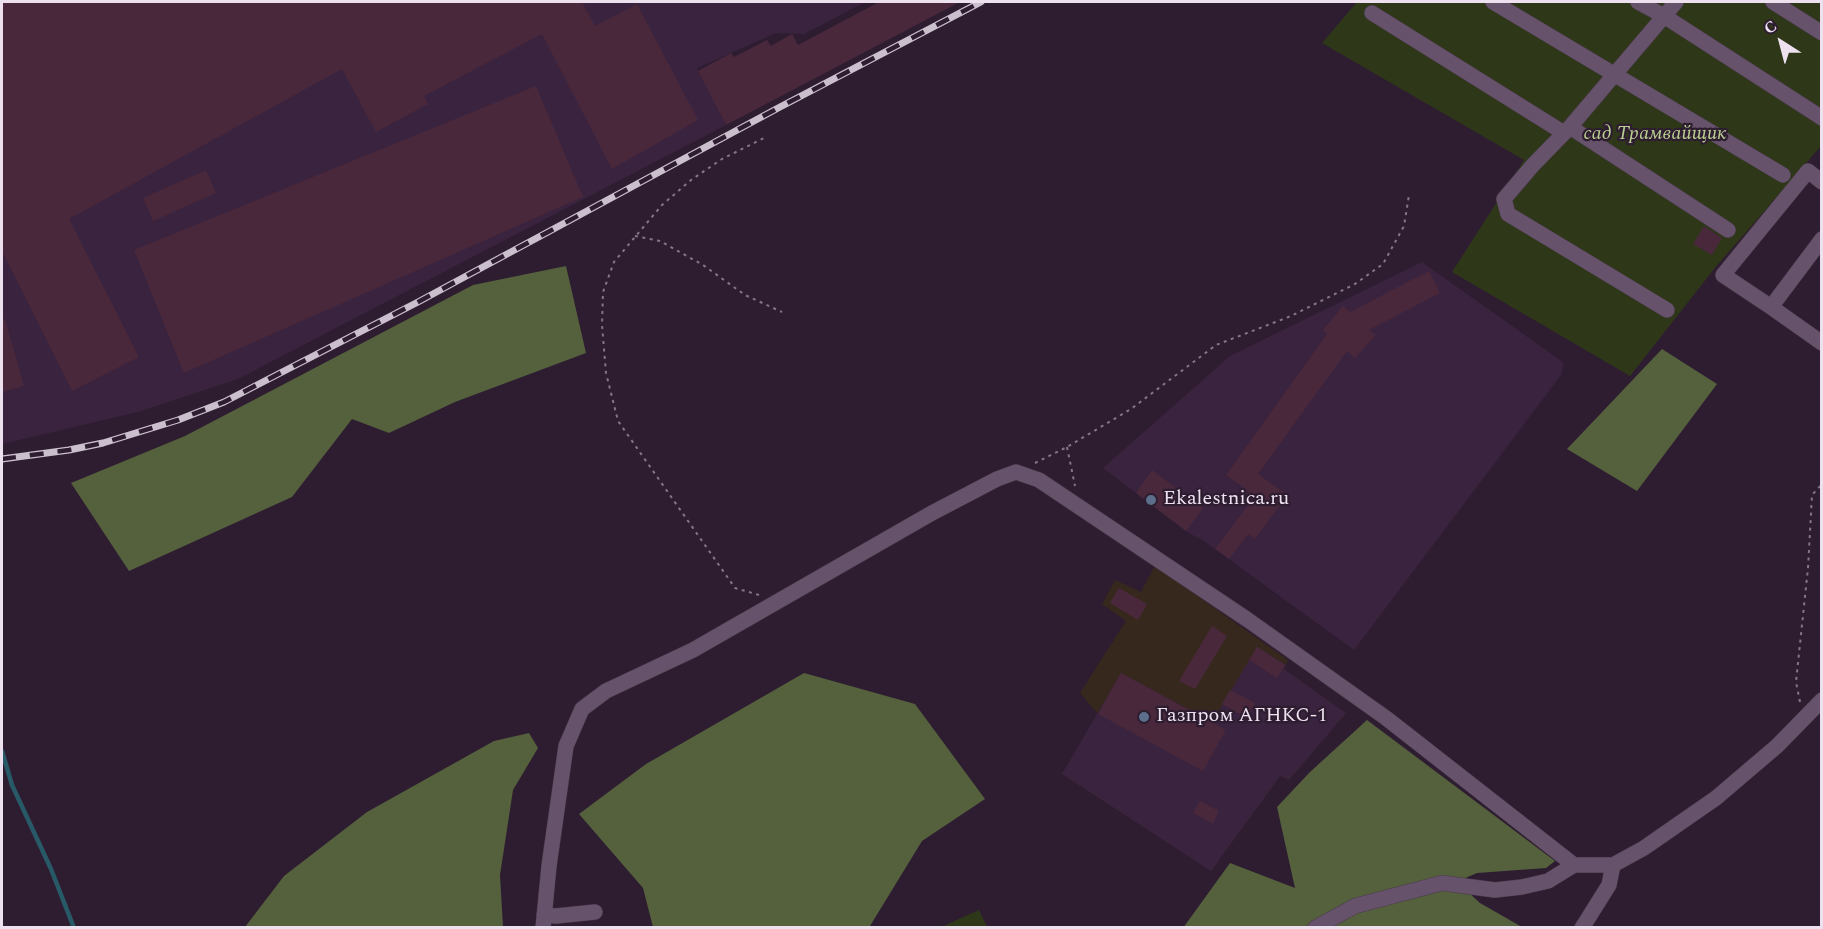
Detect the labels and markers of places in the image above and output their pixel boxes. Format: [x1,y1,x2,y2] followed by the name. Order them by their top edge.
[1163,488,1289,512] place label: Ekalestnica.ru
[1144,493,1158,507] marker: Ekalestnica.ru
[1156,705,1327,729] place label: Газпром АГНКС-1
[1137,710,1151,724] marker: Газпром АГНКС-1

